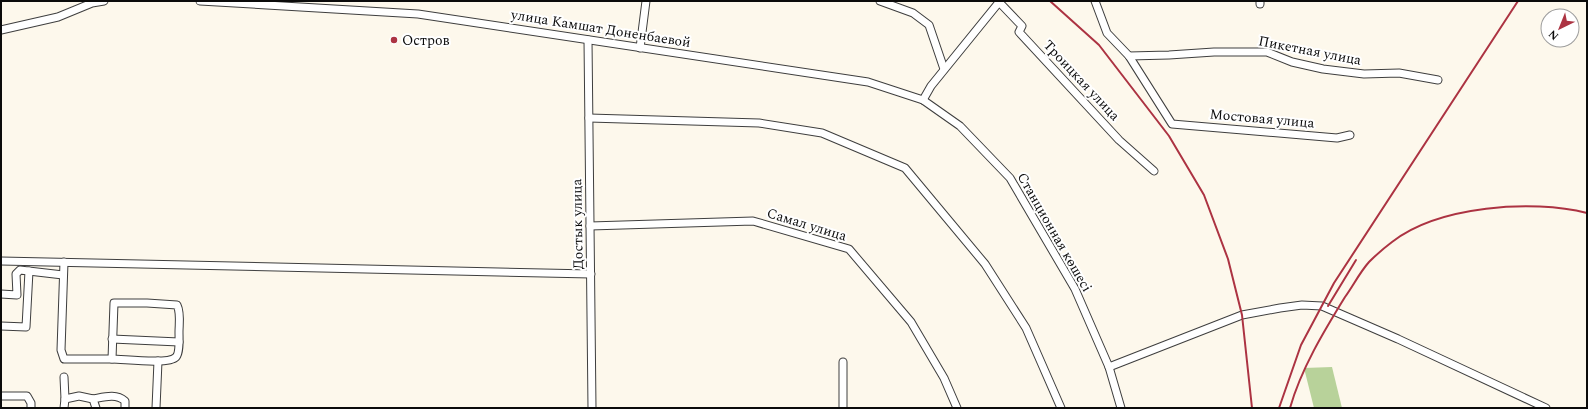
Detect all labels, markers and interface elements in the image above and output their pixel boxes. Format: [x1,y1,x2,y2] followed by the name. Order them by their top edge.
[509,4,692,53] street label: улица Камшат Доненбаевой
[1540,8,1580,48] north arrow
[1544,26,1563,44] text: N
[402,30,449,51] place label: Остров
[1257,30,1363,71] street label: Пикетная улица
[389,35,399,45] marker: Остров
[1038,35,1125,126] street label: Троицкая улица
[1209,103,1315,134] street label: Мостовая улица
[1012,169,1097,296] street label: Станционная көшесі
[566,178,589,270] street label: Достык улица
[764,202,850,247] street label: Самал улица

